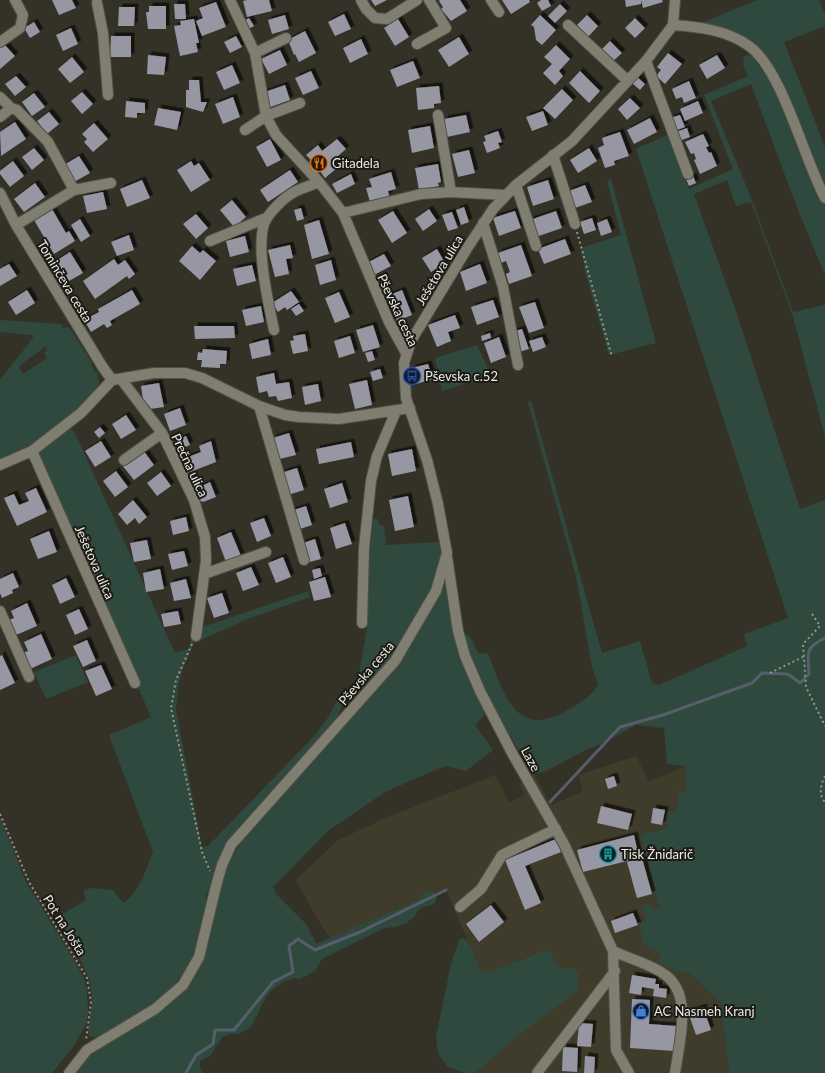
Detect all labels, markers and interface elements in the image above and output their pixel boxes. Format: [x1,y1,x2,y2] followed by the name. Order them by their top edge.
[309,153,329,173] restaurant icon: Gitadela
[332,155,379,171] place label: Gitadela
[412,232,466,308] street label: Ješetova ulica
[34,237,96,325] street label: Tominčeva cesta
[374,271,422,349] street label: Pševska cesta
[402,366,422,386] bus stop icon: Pševska c.52
[425,368,498,384] place label: Pševska c.52
[168,431,212,499] street label: Prečna ulica
[72,523,118,601] street label: Ješetova ulica
[335,638,397,708] street label: Pševska cesta
[518,744,544,774] street label: Laze
[598,844,618,864] building icon: Tisk Žnidarič
[621,846,693,862] place label: Tisk Žnidarič
[40,892,90,958] street label: Pot na Jošta
[631,1001,651,1021] shop icon: AC Nasmeh Kranj
[654,1003,755,1019] place label: AC Nasmeh Kranj

